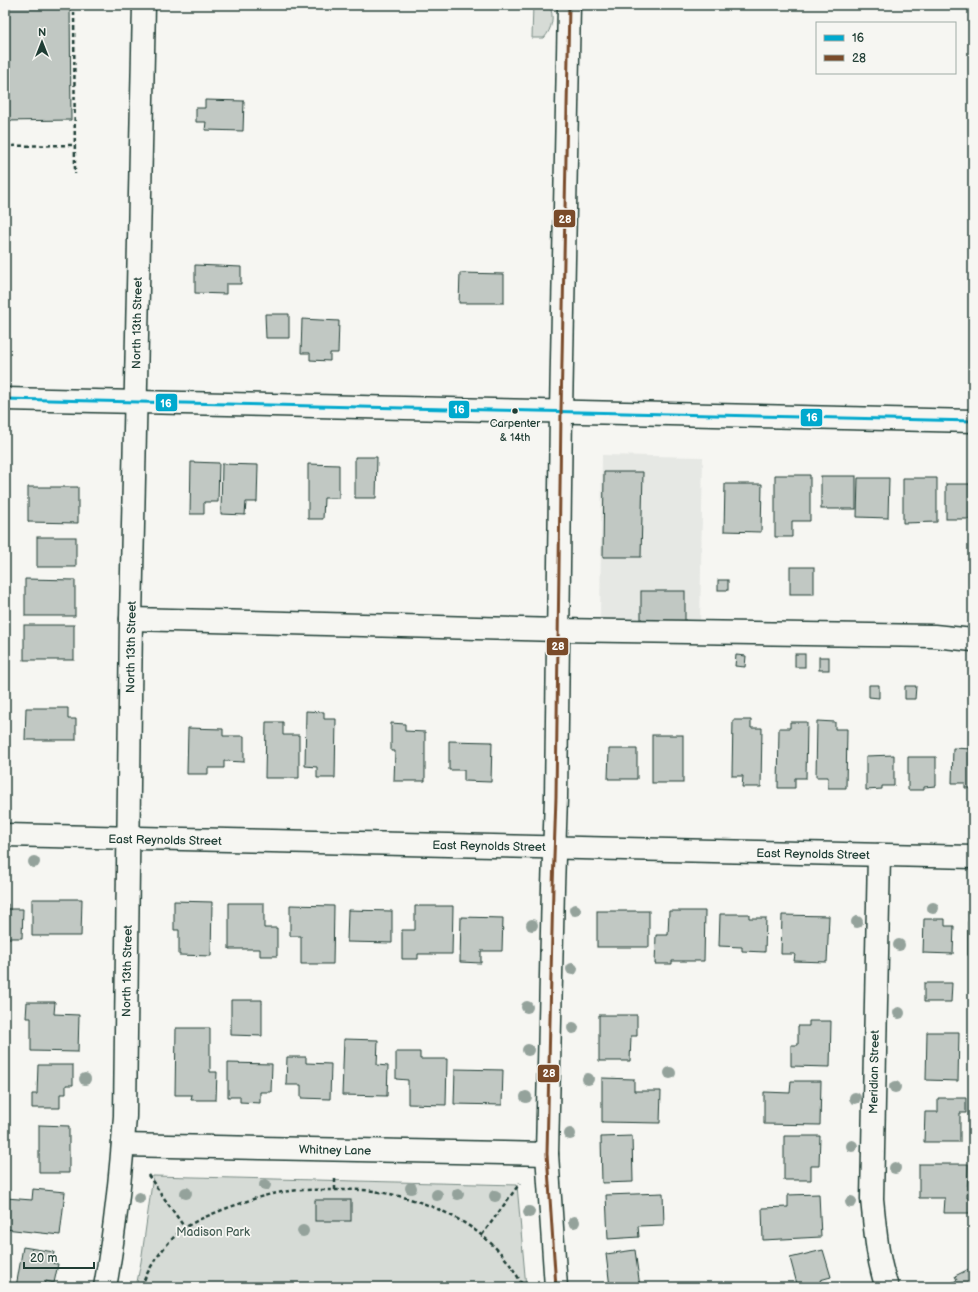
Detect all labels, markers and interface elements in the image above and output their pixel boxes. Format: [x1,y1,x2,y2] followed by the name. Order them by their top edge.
[22,22,62,62] north arrow
[816,22,956,74] legend
[38,26,46,39] text: N
[852,31,864,46] text: 16
[852,51,866,66] text: 28
[553,209,576,228] line badge: 28
[558,213,572,226] text: 28
[129,276,146,369] street label: North 13th Street
[155,393,178,412] line badge: 16
[160,397,172,410] text: 16
[448,400,470,419] line badge: 16
[453,403,465,416] text: 16
[510,406,520,416] marker: Carpenter & 14th
[800,408,823,427] line badge: 16
[806,411,818,424] text: 16
[490,417,541,444] place label: Carpenter & 14th
[123,600,140,693] street label: North 13th Street
[546,637,569,656] line badge: 28
[551,640,565,653] text: 28
[108,832,222,849] street label: East Reynolds Street
[432,838,546,855] street label: East Reynolds Street
[756,846,870,863] street label: East Reynolds Street
[119,924,136,1017] street label: North 13th Street
[866,1030,883,1114] street label: Meridian Street
[537,1064,560,1083] line badge: 28
[542,1067,556,1080] text: 28
[299,1142,371,1159] street label: Whitney Lane
[176,1225,250,1240] park label: Madison Park
[24,1244,94,1270] scale bar
[30,1251,57,1266] text: 20 m

